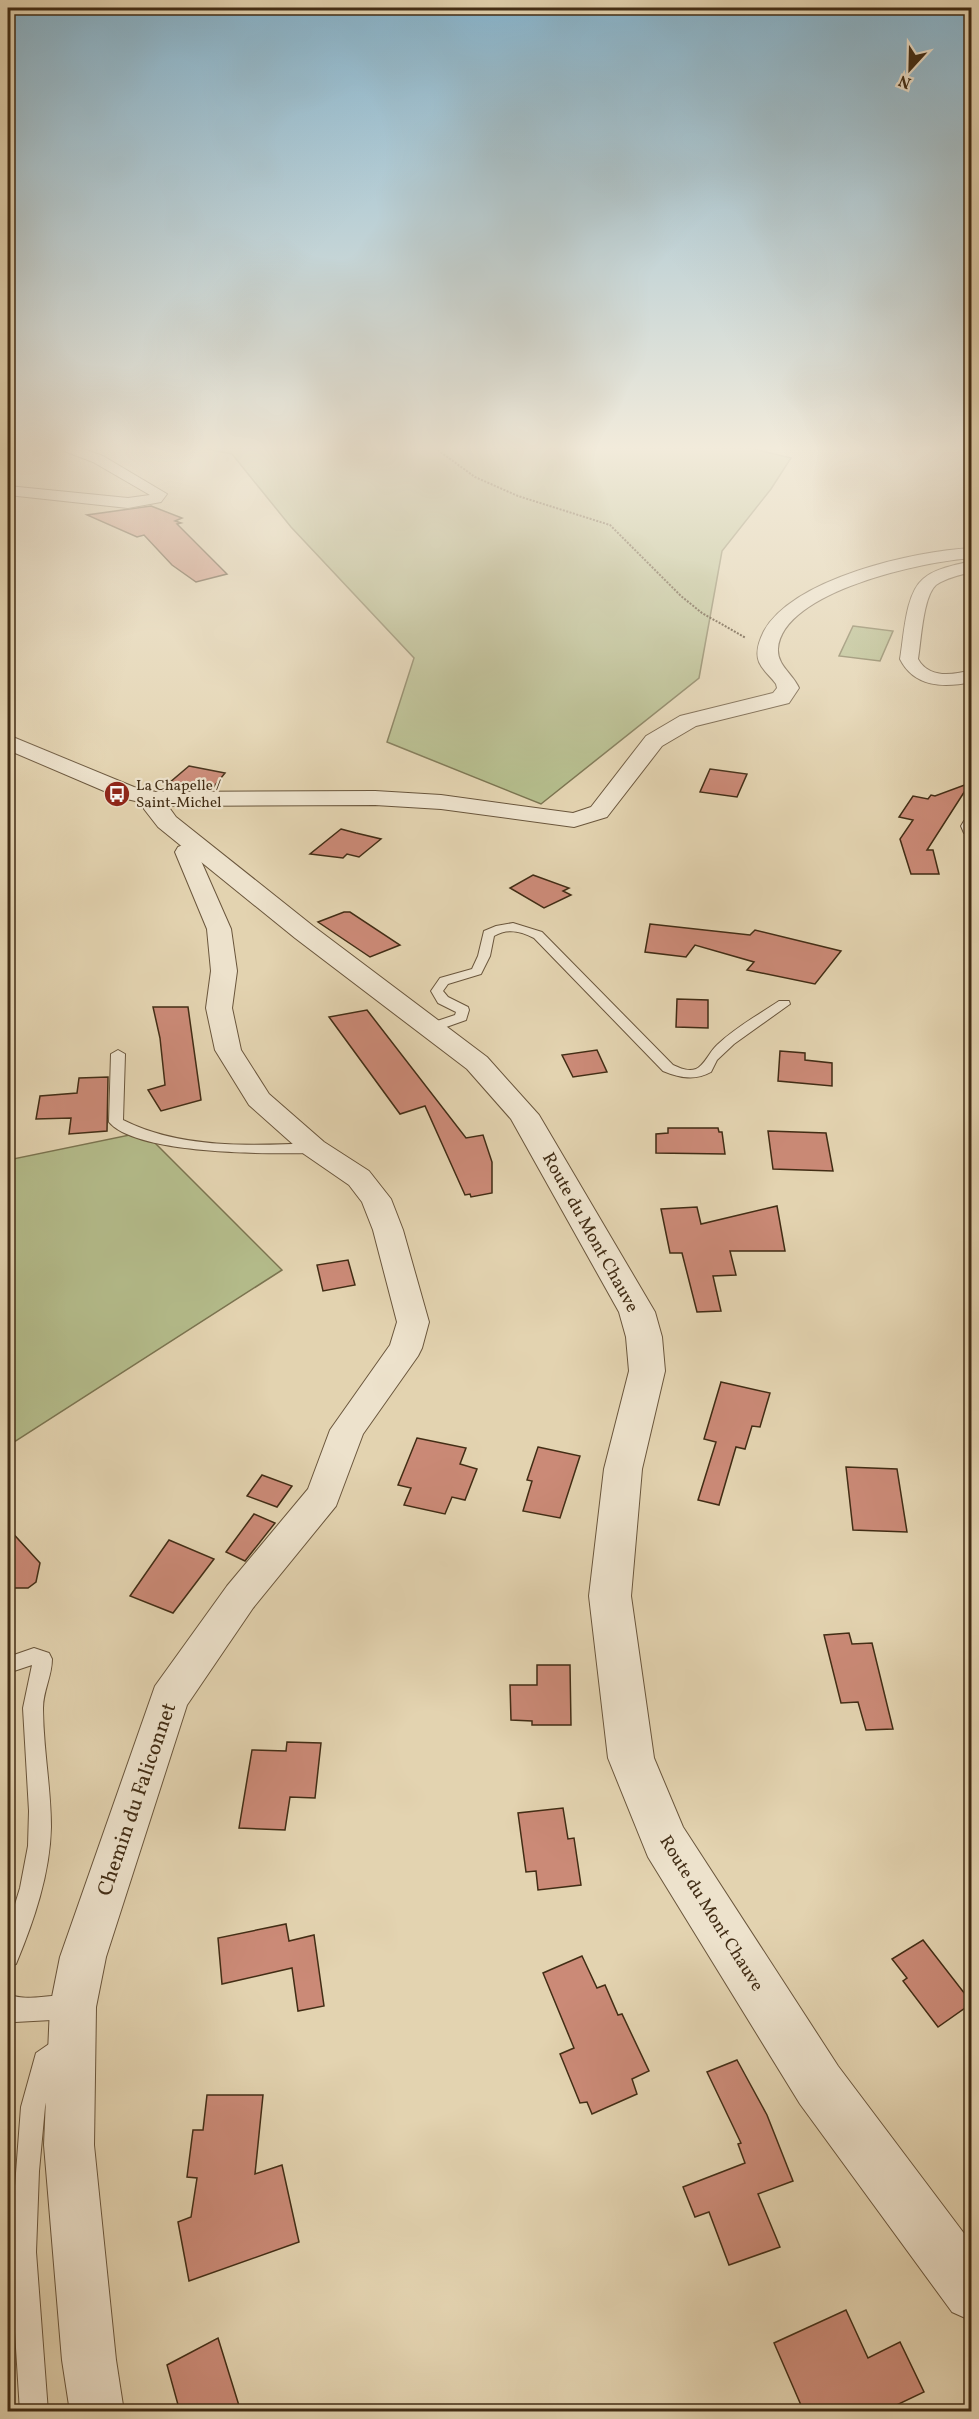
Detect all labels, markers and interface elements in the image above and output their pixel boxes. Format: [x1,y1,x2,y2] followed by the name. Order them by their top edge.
[880,39,940,99] north arrow
[895,69,915,93] text: N
[136,776,222,814] place label: La Chapelle / Saint-Michel
[102,779,132,809] bus stop icon: La Chapelle / Saint-Michel
[535,1148,644,1317] street label: Route du Mont Chauve
[91,1699,184,1900] street label: Chemin du Faliconnet
[653,1831,769,1996] street label: Route du Mont Chauve

